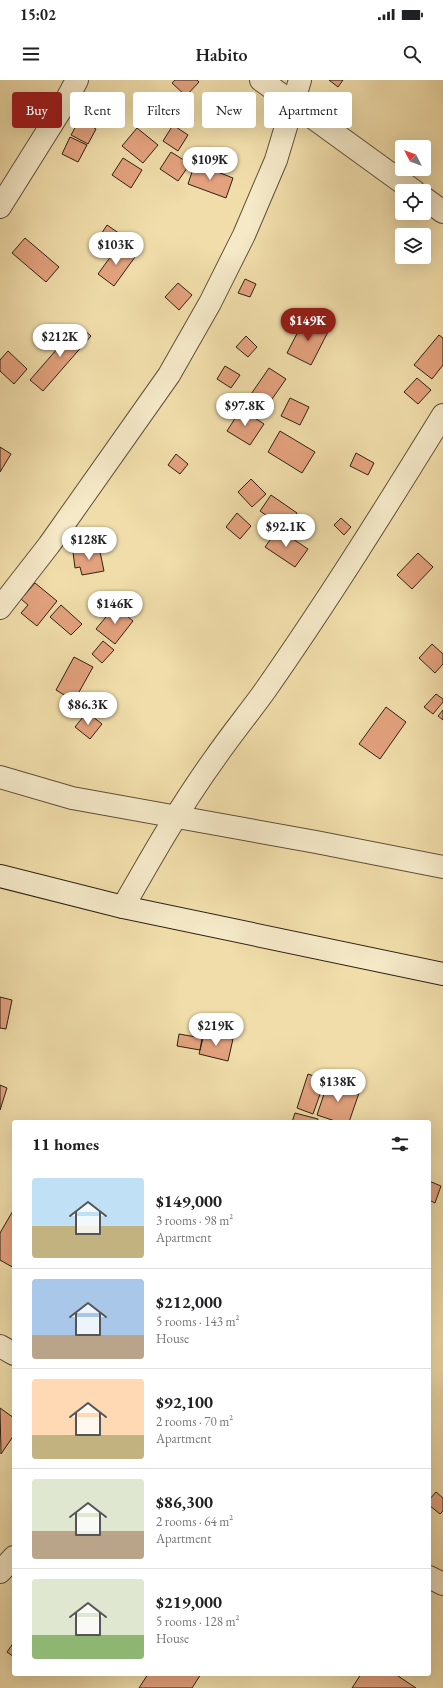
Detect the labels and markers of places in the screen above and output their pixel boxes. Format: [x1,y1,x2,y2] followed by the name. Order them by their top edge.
[182,147,238,181] pin: $109K
[88,232,144,266] pin: $103K
[280,308,336,342] pin: $149K
[32,324,88,358] pin: $212K
[212,393,278,427] pin: $97.8K
[253,514,319,548] pin: $92.1K
[61,527,117,561] pin: $128K
[87,591,143,625] pin: $146K
[55,692,121,726] pin: $86.3K
[188,1013,244,1047] pin: $219K
[310,1069,366,1103] pin: $138K

